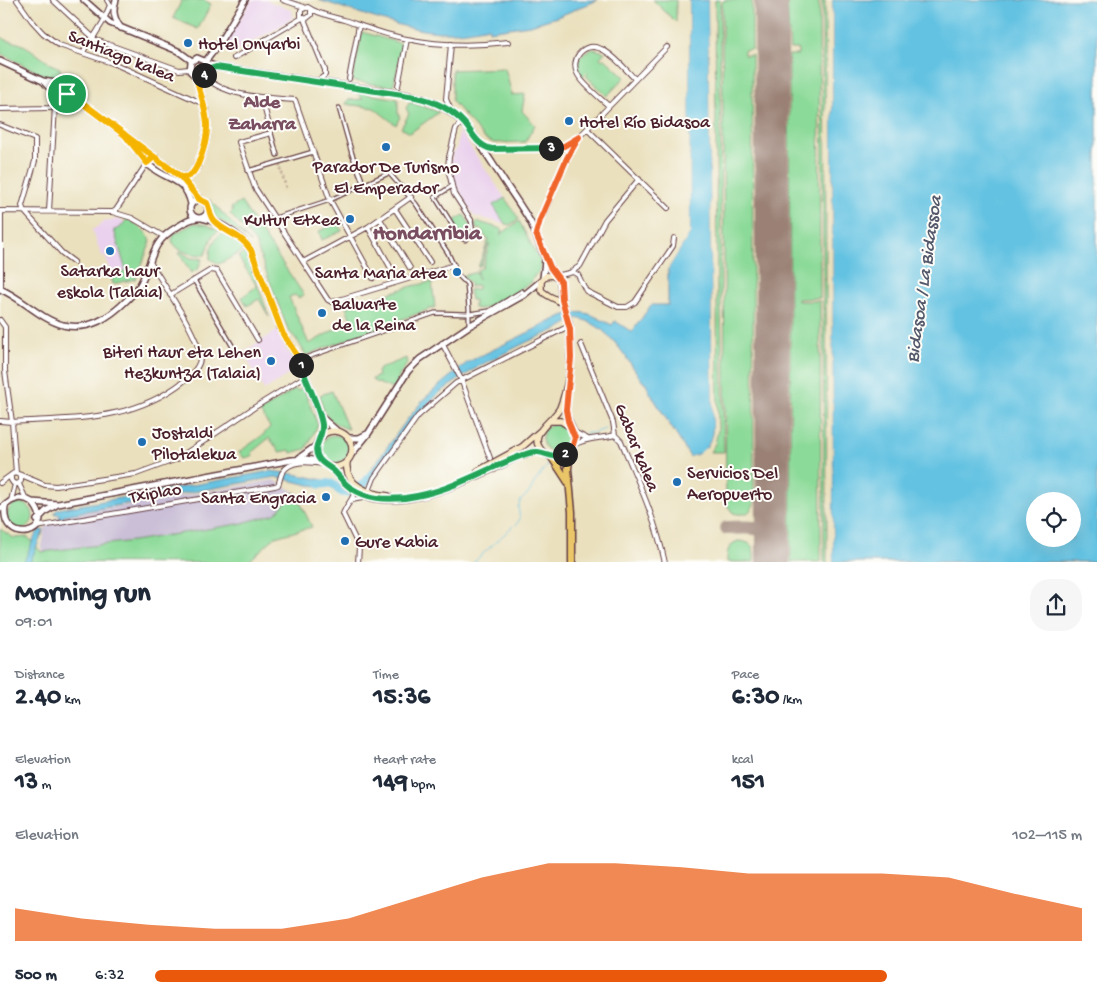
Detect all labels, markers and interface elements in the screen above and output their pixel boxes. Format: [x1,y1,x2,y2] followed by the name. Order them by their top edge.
[65,26,178,89] street label: Santiago kalea
[198,35,301,56] place label: Hotel Onyarbi
[182,37,194,49] marker: Hotel Onyarbi
[192,62,216,88] pin: 4
[201,67,208,84] text: 4
[46,73,88,115] pin
[53,80,81,108] icon: arrive
[228,92,297,137] district label: Alde Zaharra
[579,113,711,134] place label: Hotel Río Bidasoa
[563,115,575,127] marker: Hotel Río Bidasoa
[538,136,564,160] pin: 3
[548,140,555,157] text: 3
[380,141,392,153] marker: Parador De Turismo El Emperador
[312,158,459,200] place label: Parador De Turismo El Emperador
[902,193,949,364] water label: Bidasoa / La Bidassoa
[244,211,341,232] place label: Kultur Etxea
[344,213,356,225] marker: Kultur Etxea
[373,222,483,248] district label: Hondarribia
[104,245,116,257] marker: Satarka haur eskola (Talaia)
[57,262,163,304] place label: Satarka haur eskola (Talaia)
[315,264,448,285] place label: Santa Maria atea
[451,266,463,278] marker: Santa Maria atea
[331,295,416,337] place label: Baluarte de la Reina
[316,307,328,319] marker: Baluarte de la Reina
[102,343,261,385] place label: Biteri Haur eta Lehen Hezkuntza (Talaia)
[288,352,314,378] pin: 1
[265,355,277,367] marker: Biteri Haur eta Lehen Hezkuntza (Talaia)
[299,357,304,374] text: 1
[609,401,663,496] street label: Gabar kalea
[151,424,237,466] place label: Jostaldi Pilotalekua
[136,436,148,448] marker: Jostaldi Pilotalekua
[552,442,578,466] pin: 2
[562,446,569,463] text: 2
[687,464,778,506] place label: Servicios Del Aeropuerto
[671,476,683,488] marker: Servicios Del Aeropuerto
[127,480,183,510] street label: Txiplao
[201,489,317,510] place label: Santa Engracia
[320,491,332,503] marker: Santa Engracia
[1026,492,1081,547] map controls
[1026,492,1081,547] button: locate
[355,533,439,554] place label: Gure Kabia
[339,535,351,547] marker: Gure Kabia
[15,578,150,611] text: Morning run
[1030,579,1082,631] button: share
[15,614,53,633] text: 09:01
[15,667,64,684] text: Distance
[373,667,399,684] text: Time
[732,667,759,684] text: Pace
[15,684,61,713] text: 2.40
[373,684,430,713] text: 15:36
[732,684,779,713] text: 6:30
[61,692,81,709] text: km
[779,692,802,709] text: /km
[15,752,71,769] text: Elevation
[373,752,436,769] text: Heart rate
[732,752,754,769] text: kcal
[15,769,38,798] text: 13
[373,769,408,798] text: 149
[732,769,765,798] text: 151
[38,777,51,794] text: m
[408,777,435,794] text: bpm
[15,827,79,846] text: Elevation
[1012,827,1082,846] text: 102–115 m
[15,967,57,986] text: 500 m
[95,967,124,986] text: 6:32

